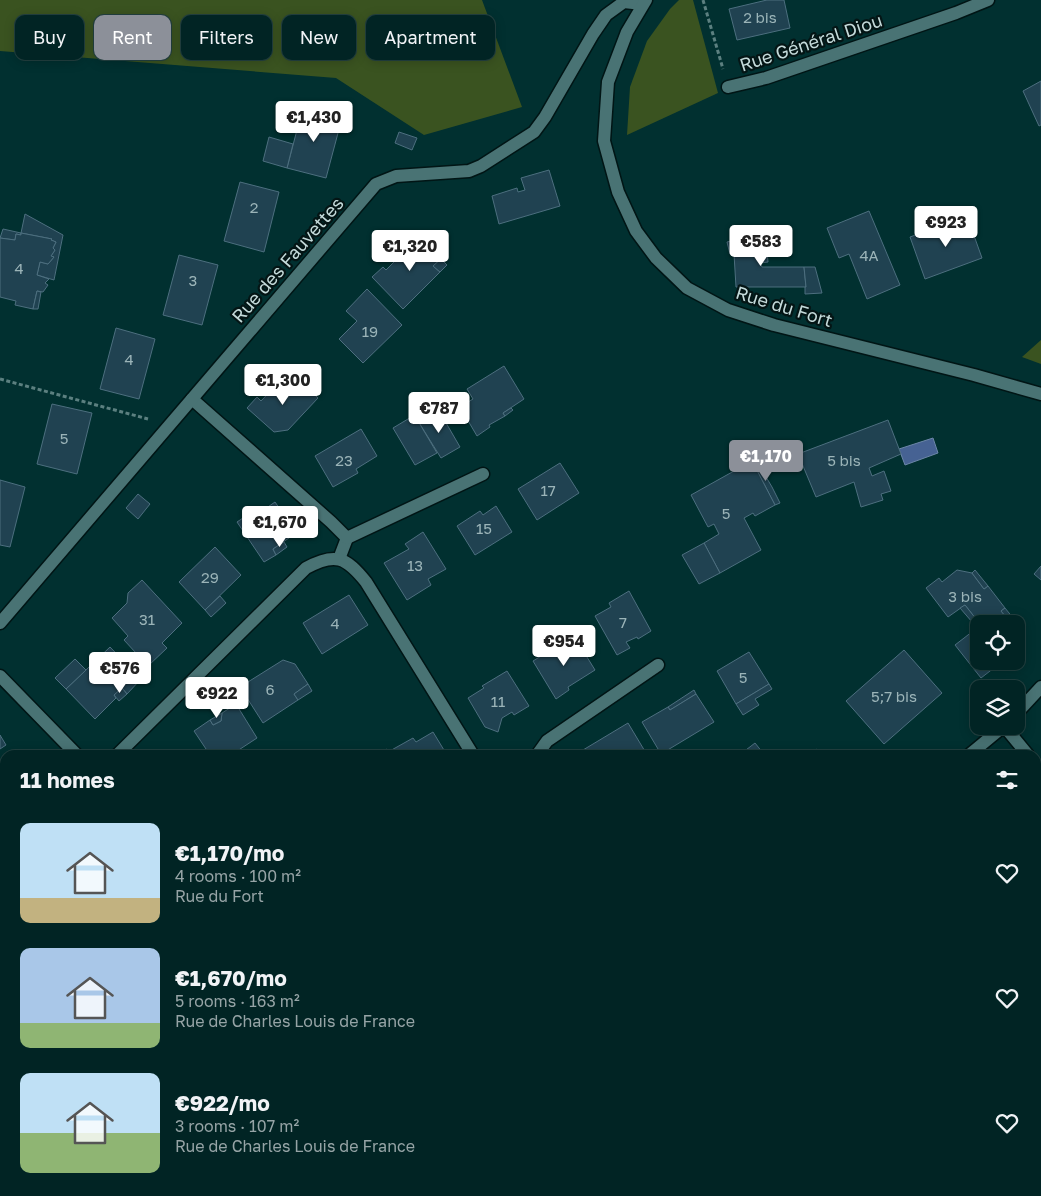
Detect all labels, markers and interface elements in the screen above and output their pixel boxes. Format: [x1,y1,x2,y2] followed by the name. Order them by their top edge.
[743,8,777,26] house number: 2 bis
[737,9,885,75] street label: Rue Général Diou
[15,15,84,60] chip: Buy
[94,15,171,60] chip: Rent
[181,15,272,60] chip: Filters
[282,15,356,60] chip: New
[366,15,495,60] chip: Apartment
[273,100,355,143] pin: €1,430
[287,107,341,127] text: €1,430
[227,192,348,327] street label: Rue des Fauvettes
[250,198,258,216] house number: 2
[916,206,976,248] pin: €923
[926,212,966,232] text: €923
[731,224,791,267] pin: €583
[369,230,451,272] pin: €1,320
[740,231,782,251] text: €583
[383,236,437,256] text: €1,320
[859,246,879,264] house number: 4A
[14,259,24,277] house number: 4
[189,271,197,289] house number: 3
[733,281,835,331] street label: Rue du Fort
[362,322,378,340] house number: 19
[124,350,134,368] house number: 4
[242,364,324,406] pin: €1,300
[255,370,311,390] text: €1,300
[409,392,469,434] pin: €787
[420,398,458,418] text: €787
[60,429,68,447] house number: 5
[725,440,807,482] pin: €1,170
[740,446,792,466] text: €1,170
[335,451,353,469] house number: 23
[827,451,861,469] house number: 5 bis
[540,481,556,499] house number: 17
[722,504,730,522] house number: 5
[239,506,321,548] pin: €1,670
[253,512,307,532] text: €1,670
[476,519,492,537] house number: 15
[407,556,423,574] house number: 13
[201,568,219,586] house number: 29
[948,587,982,605] house number: 3 bis
[139,610,155,628] house number: 31
[619,613,627,631] house number: 7
[330,614,340,632] house number: 4
[970,615,1025,735] map controls
[970,615,1025,670] button: locate
[534,624,594,667] pin: €954
[543,631,585,651] text: €954
[90,652,150,694] pin: €576
[100,658,140,678] text: €576
[739,668,747,686] house number: 5
[187,676,247,719] pin: €922
[265,680,275,698] house number: 6
[970,680,1025,735] button: layers
[197,683,237,703] text: €922
[871,687,917,705] house number: 5;7 bis
[491,692,505,710] house number: 11
[993,766,1021,794] icon: filters
[20,767,115,793] text: 11 homes
[175,840,284,866] text: €1,170/mo
[60,843,120,903] icon: home
[993,859,1021,887] icon: heart
[175,866,301,886] text: 4 rooms · 100 m²
[175,886,264,906] text: Rue du Fort
[175,965,287,991] text: €1,670/mo
[60,968,120,1028] icon: home
[993,984,1021,1012] icon: heart
[175,991,300,1011] text: 5 rooms · 163 m²
[175,1011,415,1031] text: Rue de Charles Louis de France
[175,1090,270,1116] text: €922/mo
[60,1093,120,1153] icon: home
[993,1109,1021,1137] icon: heart
[175,1116,299,1136] text: 3 rooms · 107 m²
[175,1136,415,1156] text: Rue de Charles Louis de France

